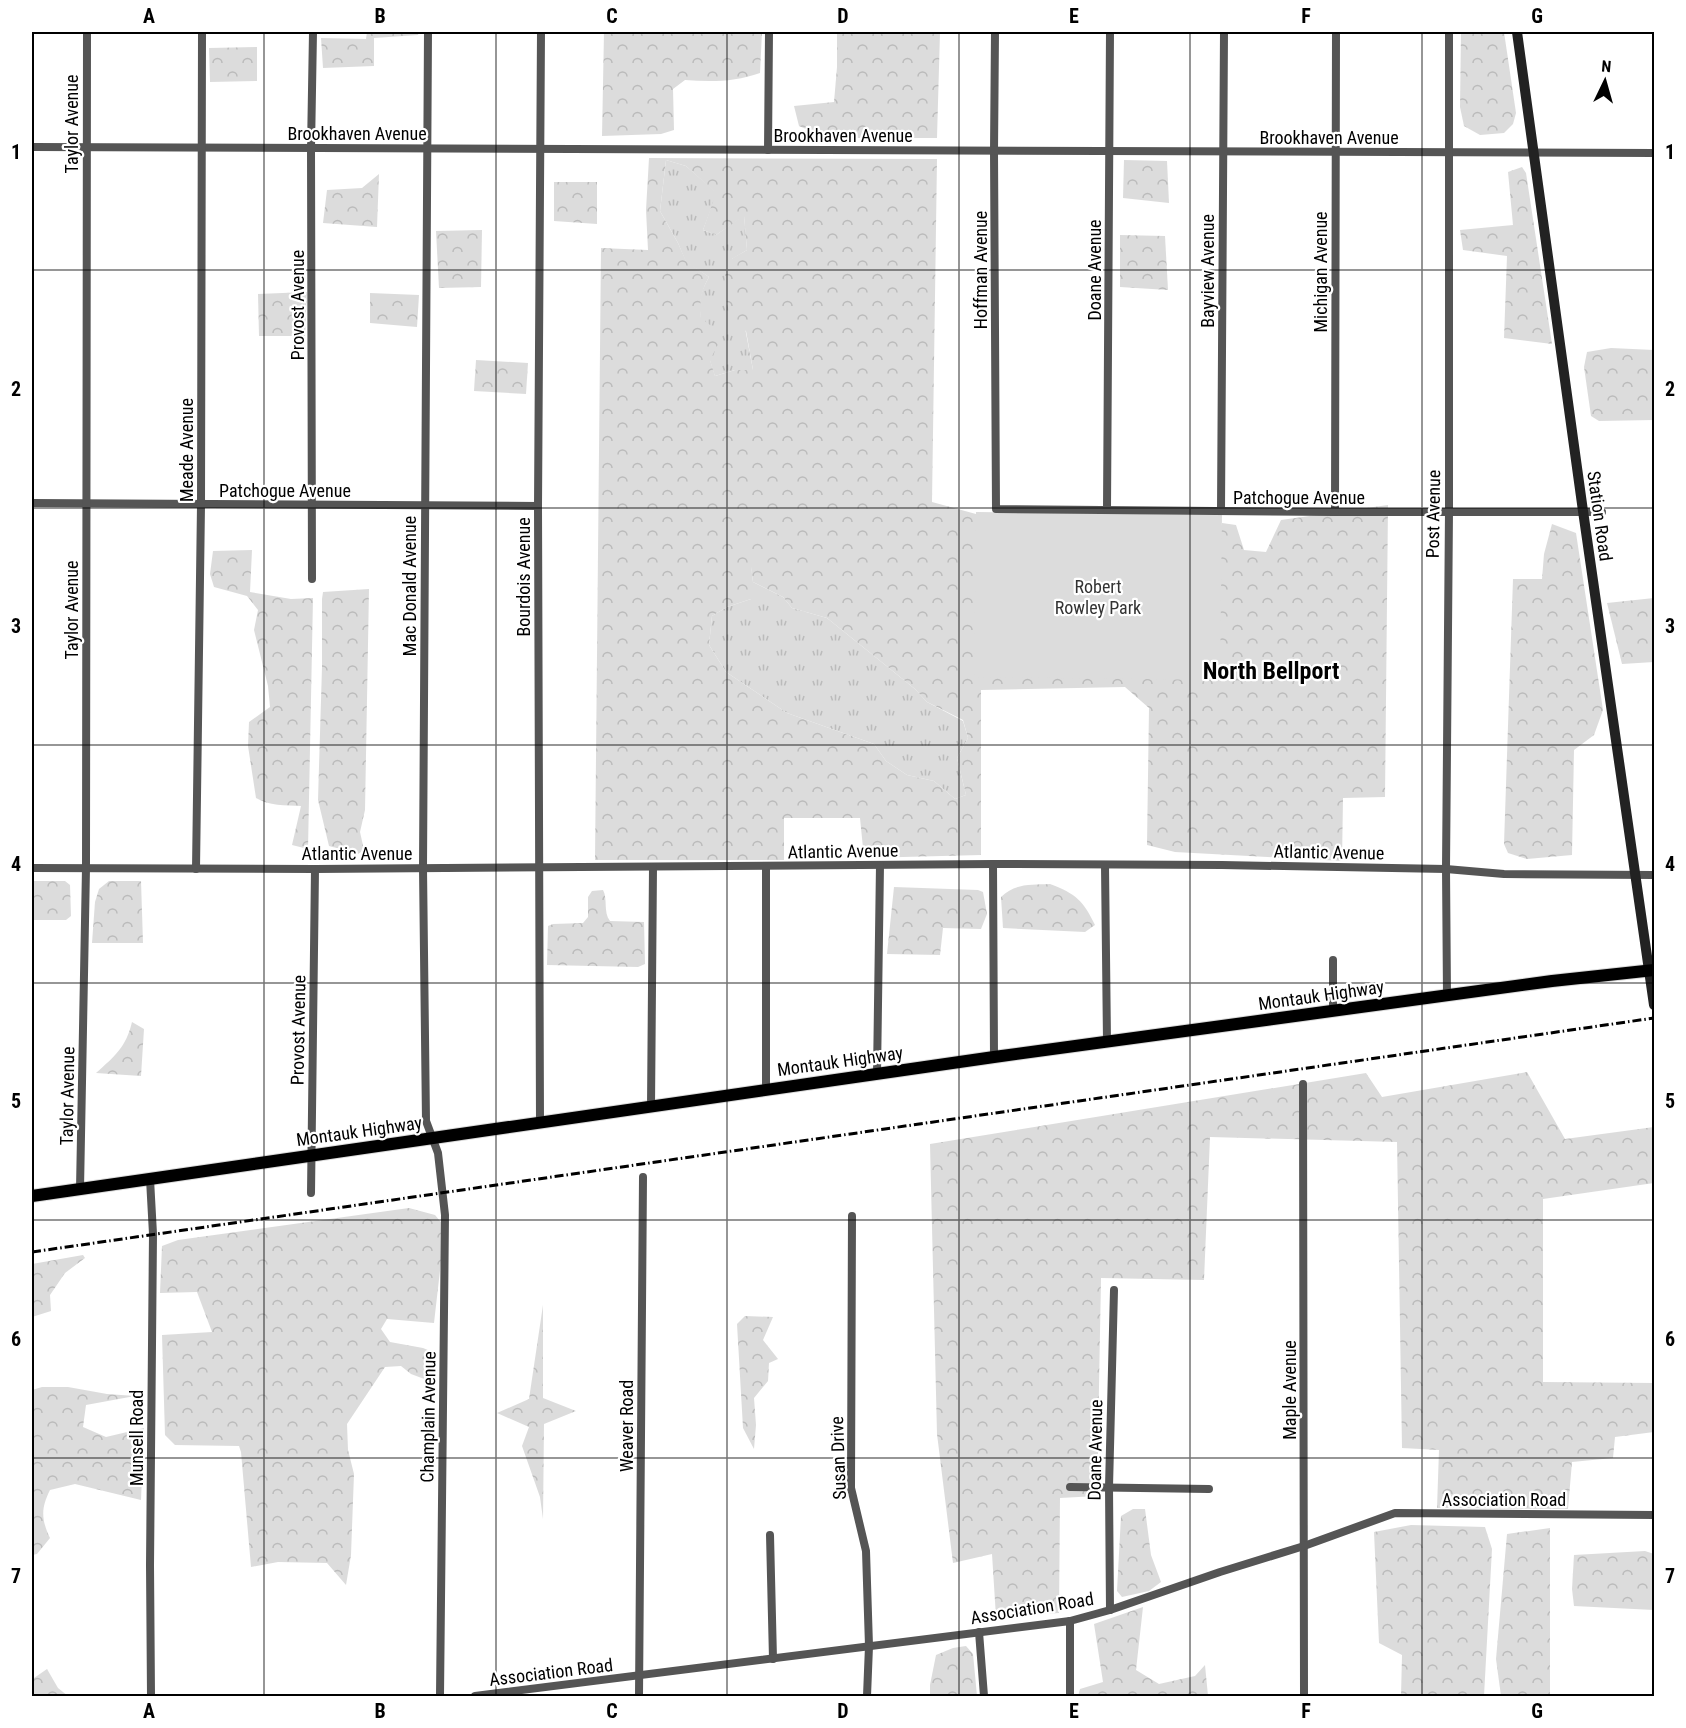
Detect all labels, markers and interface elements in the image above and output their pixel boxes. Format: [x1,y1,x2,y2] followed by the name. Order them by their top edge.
[143,4,155,28] text: A
[374,4,386,28] text: B
[606,4,618,28] text: C
[837,4,849,28] text: D
[1069,4,1079,28] text: E
[1301,4,1311,28] text: F
[1531,4,1543,28] text: G
[1575,51,1635,111] north arrow
[1601,57,1612,76] text: N
[61,75,82,173] street label: Taylor Avenue
[287,123,427,144] street label: Brookhaven Avenue
[773,125,913,146] street label: Brookhaven Avenue
[1259,127,1399,148] street label: Brookhaven Avenue
[11,140,21,164] text: 1
[1665,140,1675,164] text: 1
[970,211,991,329] street label: Hoffman Avenue
[1310,211,1331,333] street label: Michigan Avenue
[1197,214,1218,328] street label: Bayview Avenue
[1084,219,1105,321] street label: Doane Avenue
[287,250,308,360] street label: Provost Avenue
[11,377,21,401] text: 2
[1665,377,1675,401] text: 2
[176,398,197,502] street label: Meade Avenue
[1422,470,1444,558] street label: Post Avenue
[1583,470,1617,562] street label: Station Road
[219,480,351,501] street label: Patchogue Avenue
[1233,487,1365,508] street label: Patchogue Avenue
[399,516,420,656] street label: Mac Donald Avenue
[513,517,534,637] street label: Bourdois Avenue
[61,561,82,659] street label: Taylor Avenue
[1055,576,1141,618] park label: Robert Rowley Park
[11,614,21,638] text: 3
[1665,614,1675,638] text: 3
[1203,657,1339,685] district label: North Bellport
[787,840,899,862] street label: Atlantic Avenue
[1273,841,1385,863] street label: Atlantic Avenue
[302,843,412,864] street label: Atlantic Avenue
[11,852,21,876] text: 4
[1665,852,1675,876] text: 4
[287,975,309,1085] street label: Provost Avenue
[1257,976,1386,1014] street label: Montauk Highway
[776,1042,905,1080] street label: Montauk Highway
[56,1046,78,1146] street label: Taylor Avenue
[11,1089,21,1113] text: 5
[1665,1089,1675,1113] text: 5
[295,1112,424,1150] street label: Montauk Highway
[11,1327,21,1351] text: 6
[1665,1327,1675,1351] text: 6
[1279,1340,1300,1440] street label: Maple Avenue
[416,1351,440,1483] street label: Champlain Avenue
[616,1380,637,1472] street label: Weaver Road
[126,1390,147,1486] street label: Munsell Road
[1084,1399,1106,1501] street label: Doane Avenue
[826,1416,850,1500] street label: Susan Drive
[1442,1489,1566,1510] street label: Association Road
[11,1564,21,1588] text: 7
[1665,1564,1675,1588] text: 7
[969,1588,1095,1628] street label: Association Road
[488,1654,614,1690] street label: Association Road
[143,1699,155,1723] text: A
[374,1699,386,1723] text: B
[606,1699,618,1723] text: C
[837,1699,849,1723] text: D
[1069,1699,1079,1723] text: E
[1301,1699,1311,1723] text: F
[1531,1699,1543,1723] text: G

